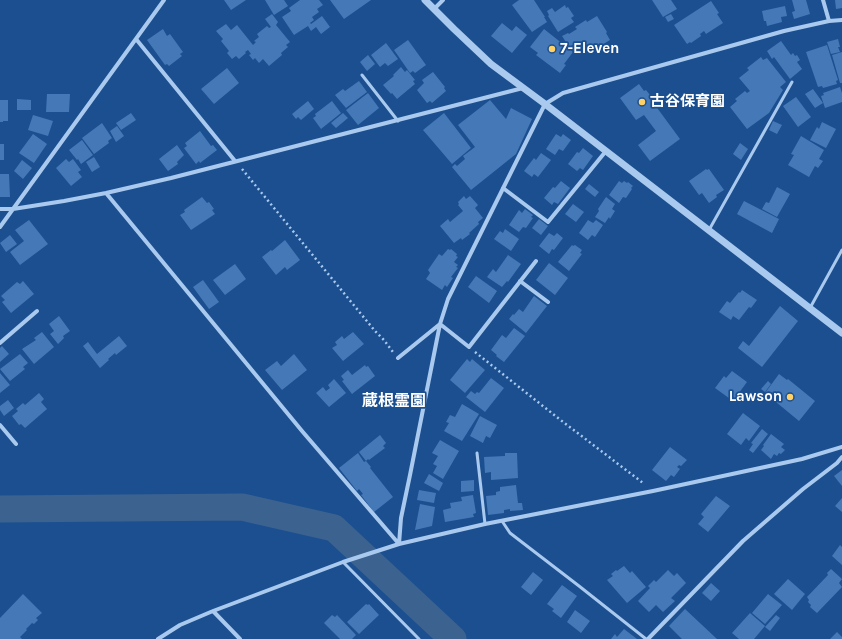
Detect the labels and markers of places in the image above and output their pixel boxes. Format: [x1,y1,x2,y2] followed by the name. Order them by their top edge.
[560,40,619,58] place label: 7-Eleven
[547,44,557,54] marker: 7-Eleven
[650,93,725,111] place label: 古谷保育園
[637,97,647,107] marker: 古谷保育園
[729,388,782,406] place label: Lawson
[785,392,795,402] marker: Lawson

